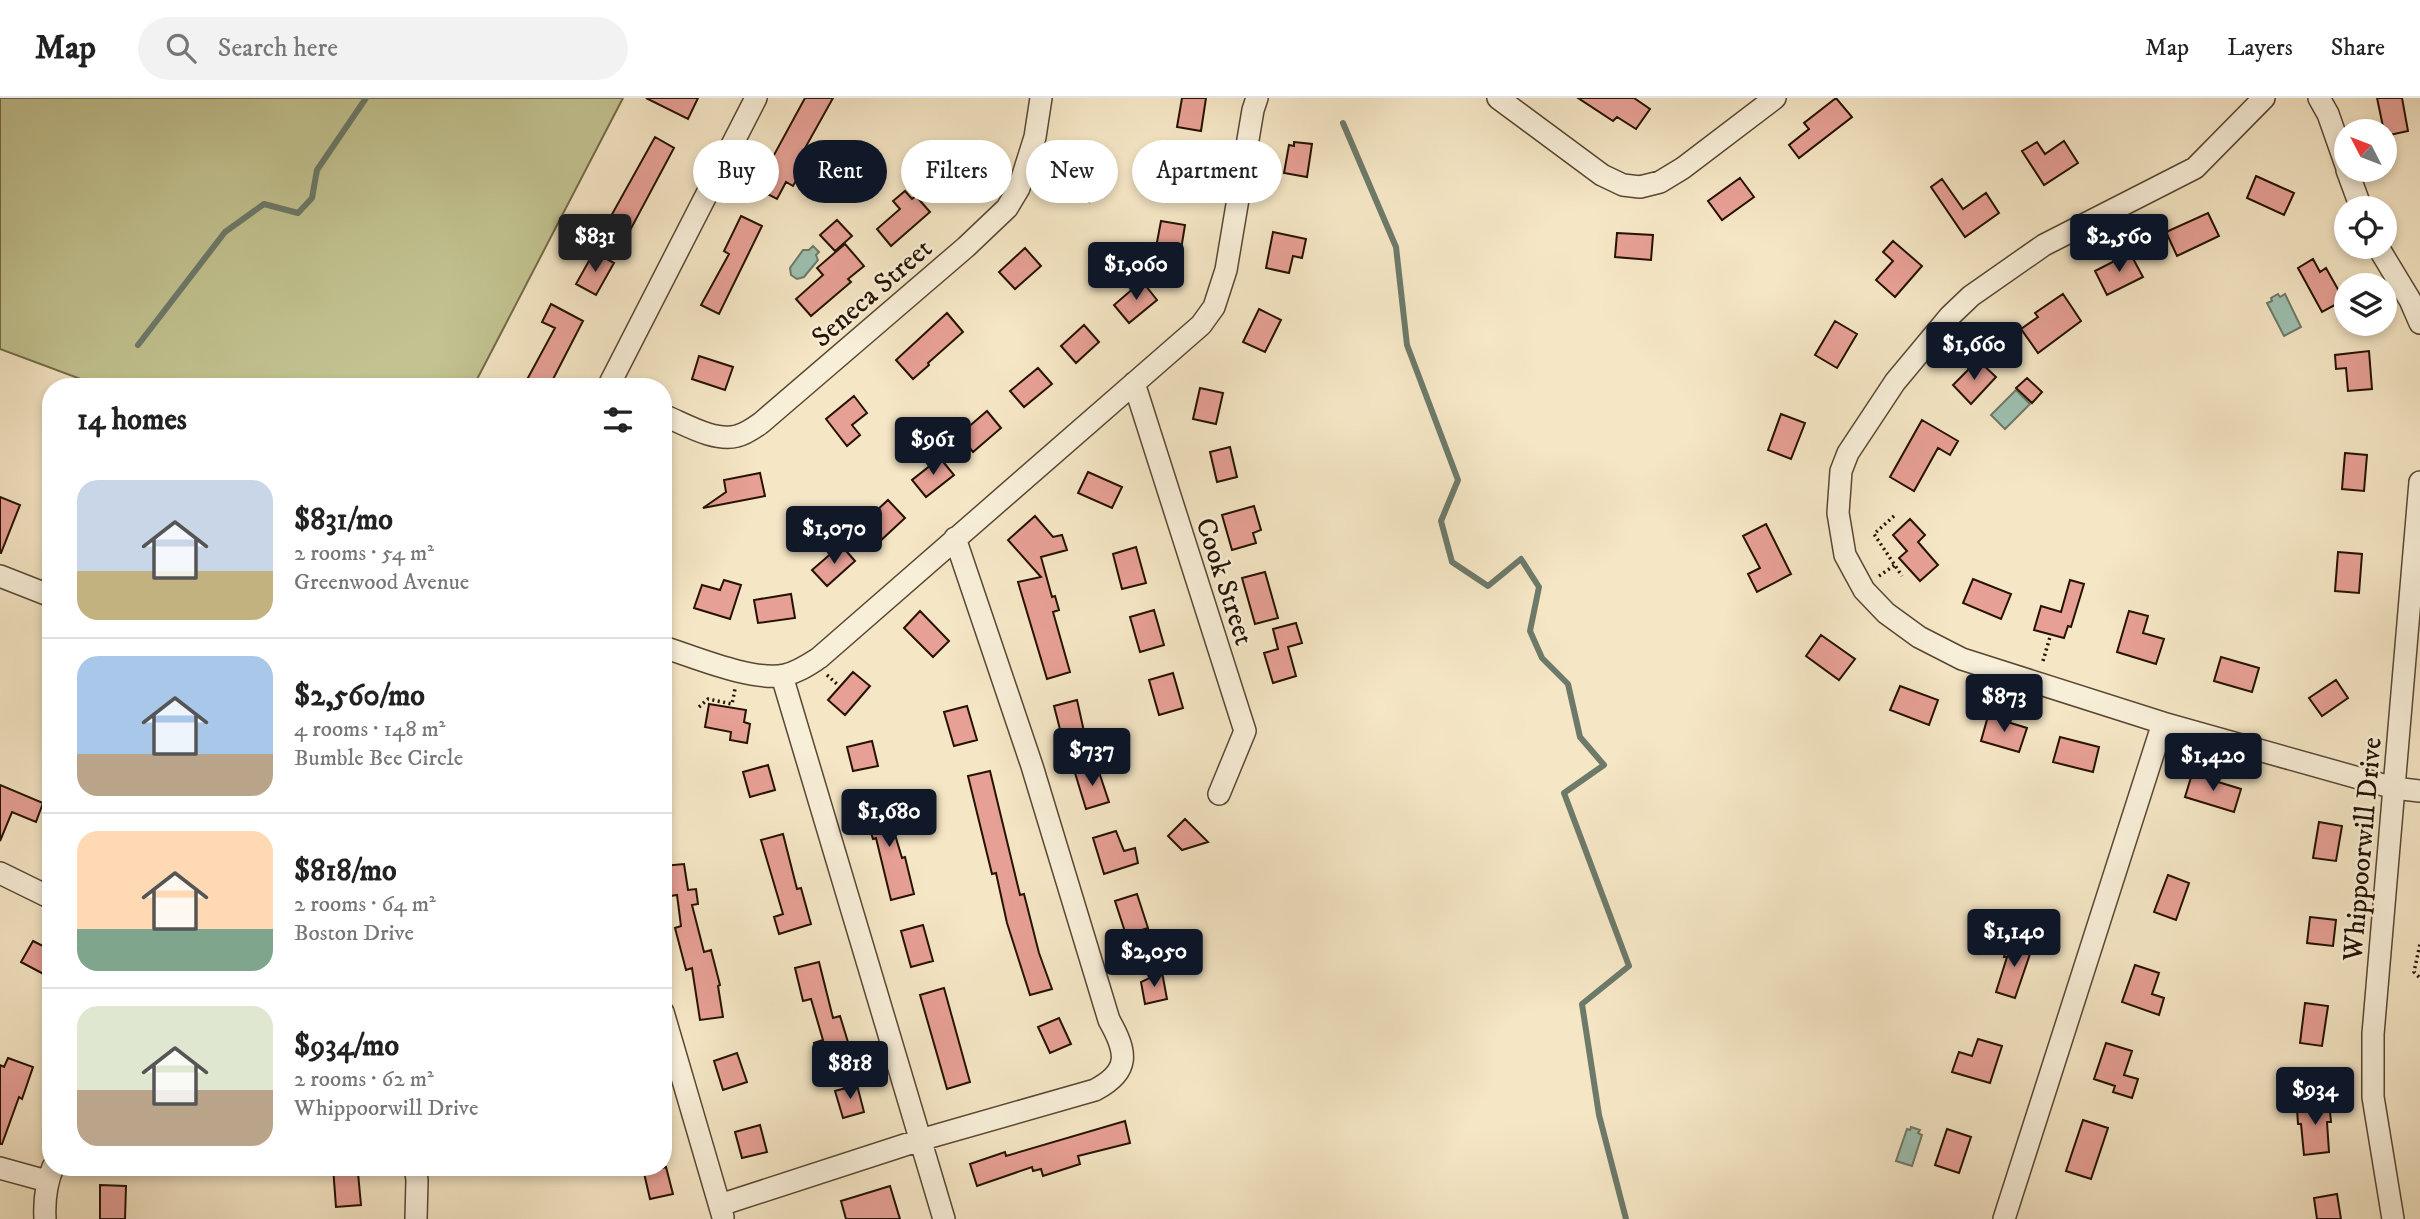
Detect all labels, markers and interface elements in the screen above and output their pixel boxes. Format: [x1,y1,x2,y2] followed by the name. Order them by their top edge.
[138,17,628,80] search box
[35,28,96,69] text: Map
[162,29,200,67] icon: search
[218,32,338,65] text: Search here
[2145,33,2189,63] text: Map
[2227,33,2293,63] text: Layers
[2331,33,2385,63] text: Share
[2334,119,2398,182] north arrow
[2334,119,2397,336] map controls
[693,140,779,203] chip: Buy
[793,140,887,203] chip: Rent
[901,140,1012,203] chip: Filters
[1026,140,1118,203] chip: New
[1132,140,1282,203] chip: Apartment
[2334,196,2397,259] button: locate
[554,214,636,274] pin: $831
[2062,214,2176,274] pin: $2,560
[574,222,616,251] text: $831
[2086,222,2152,251] text: $2,560
[804,231,940,355] street label: Seneca Street
[1079,242,1193,302] pin: $1,060
[1104,250,1168,279] text: $1,060
[2334,273,2397,336] button: layers
[1917,322,2031,382] pin: $1,660
[1942,330,2006,359] text: $1,660
[599,401,637,439] icon: filters
[77,402,187,439] text: 14 homes
[892,418,974,477] pin: $961
[911,425,955,454] text: $961
[294,502,393,539] text: $831/mo
[777,506,891,566] pin: $1,070
[133,508,217,592] icon: home
[1188,513,1262,650] street label: Cook Street
[802,514,866,543] text: $1,070
[294,539,434,568] text: 2 rooms · 54 m²
[294,568,469,597] text: Greenwood Avenue
[1963,674,2045,734] pin: $873
[294,678,425,715] text: $2,560/mo
[1982,682,2026,711] text: $873
[133,684,217,768] icon: home
[294,715,446,744] text: 4 rooms · 148 m²
[1051,728,1133,788] pin: $737
[2156,734,2270,793] pin: $1,420
[1069,736,1115,765] text: $737
[2335,736,2390,963] street label: Whippoorwill Drive
[2181,741,2245,770] text: $1,420
[294,744,463,773] text: Bumble Bee Circle
[832,790,946,849] pin: $1,680
[857,797,921,826] text: $1,680
[294,853,397,890] text: $818/mo
[133,859,217,943] icon: home
[294,890,436,919] text: 2 rooms · 64 m²
[1957,910,2071,969] pin: $1,140
[1983,917,2045,946] text: $1,140
[294,919,414,948] text: Boston Drive
[1097,930,1211,989] pin: $2,050
[1121,937,1187,966] text: $2,050
[294,1028,399,1065] text: $934/mo
[133,1034,217,1118] icon: home
[809,1042,891,1101] pin: $818
[828,1049,872,1078] text: $818
[294,1065,434,1094] text: 2 rooms · 62 m²
[2274,1068,2356,1127] pin: $934
[2292,1075,2338,1104] text: $934
[294,1094,478,1123] text: Whippoorwill Drive

